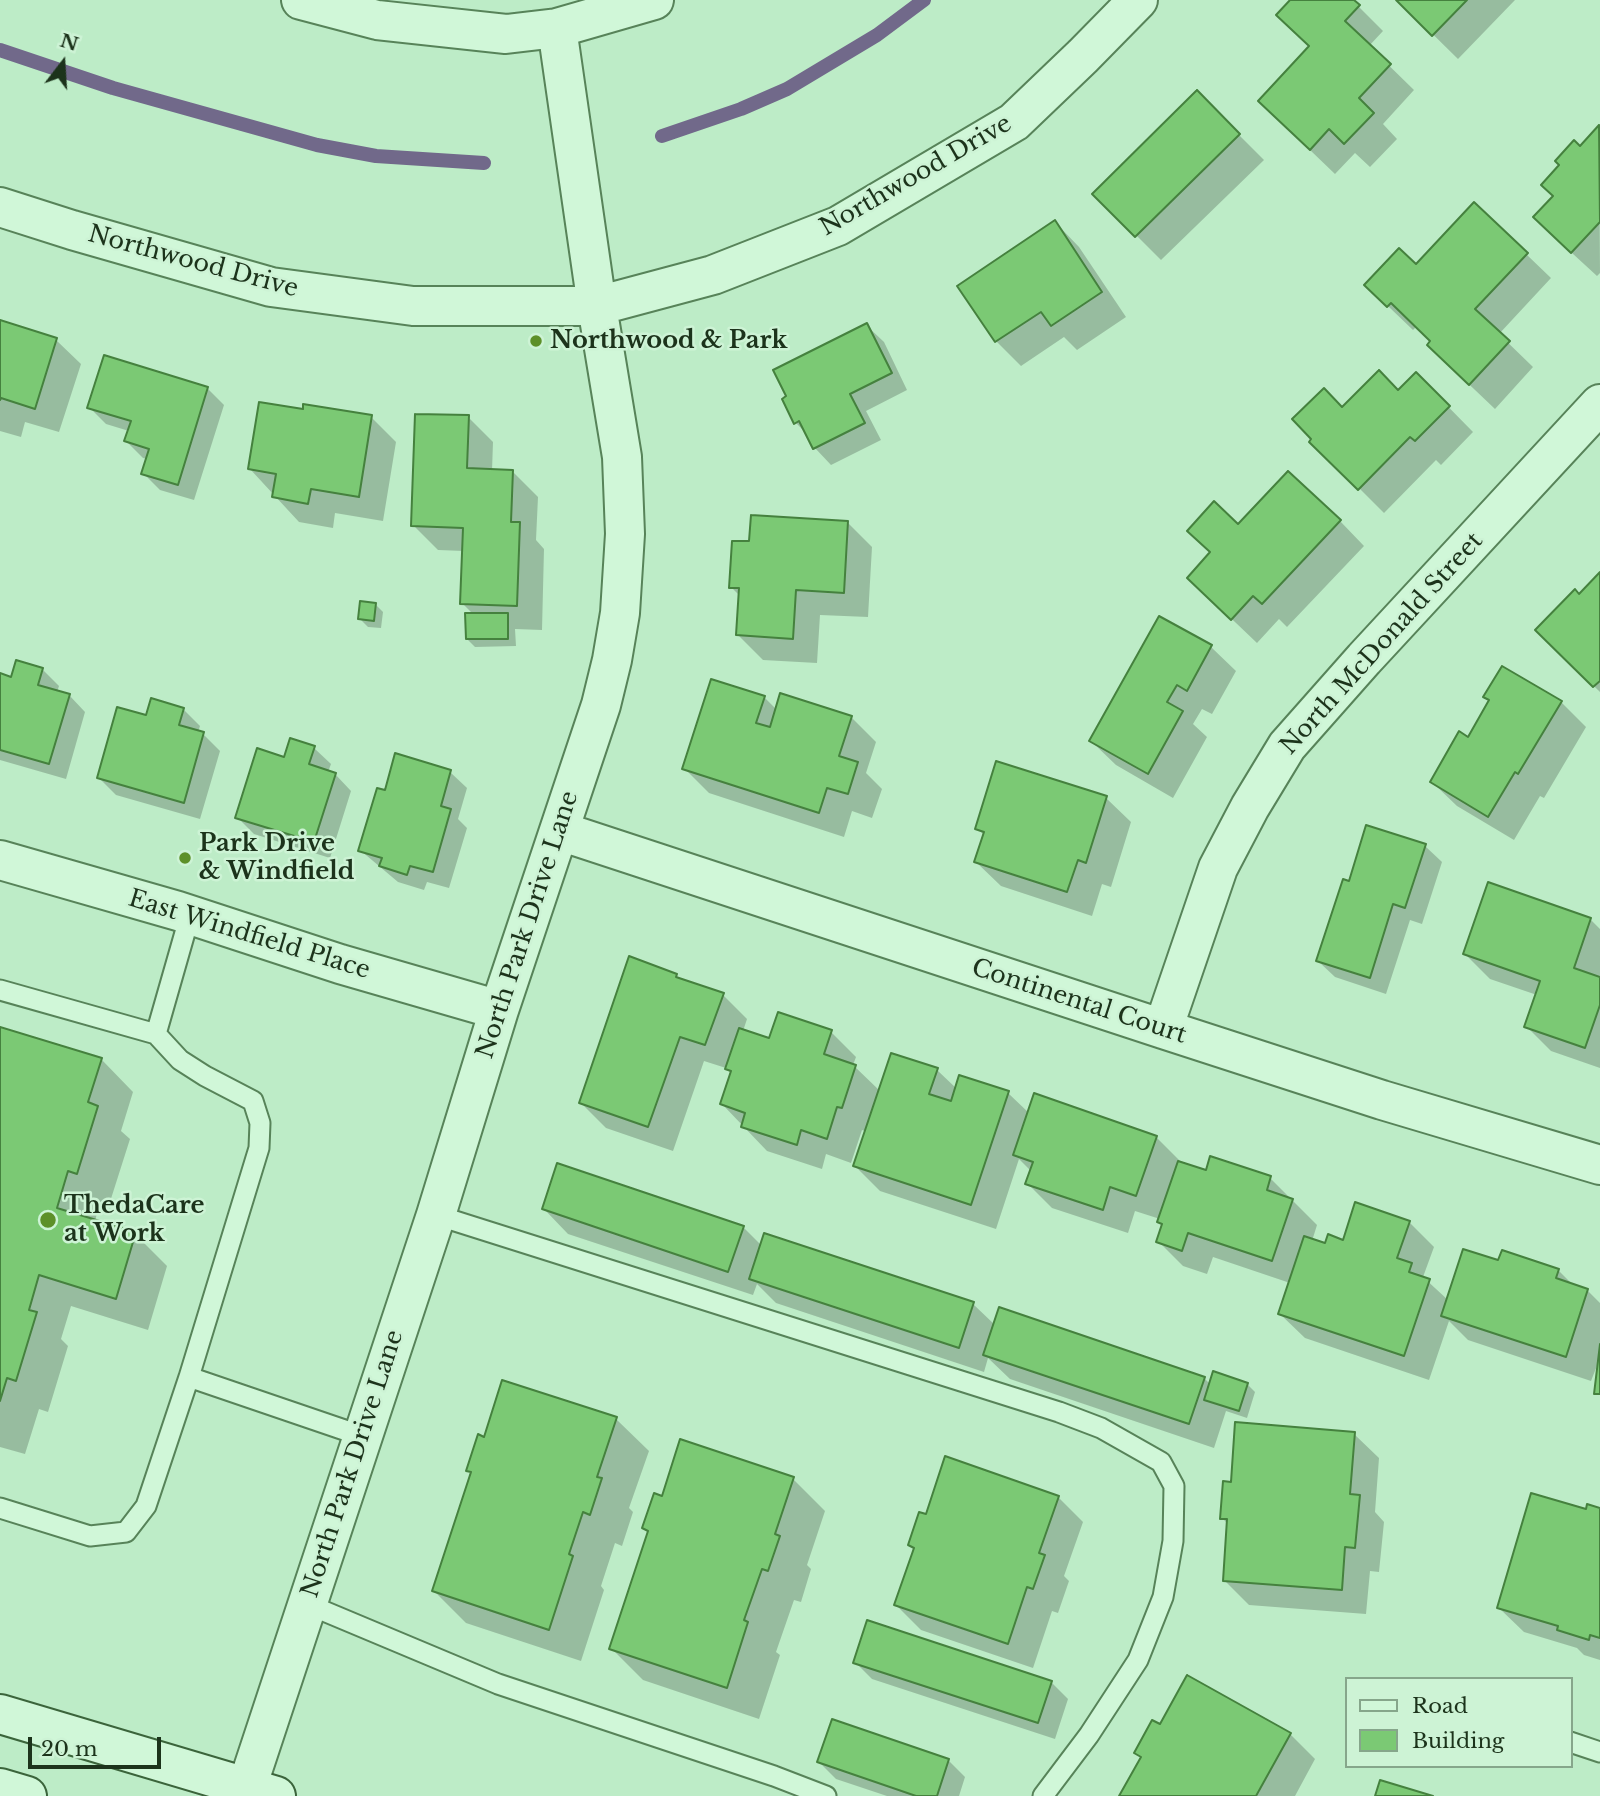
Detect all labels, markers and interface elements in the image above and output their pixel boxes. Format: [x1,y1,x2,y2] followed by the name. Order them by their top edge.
[28,28,98,98] north arrow
[57,29,81,56] text: N
[815,109,1017,243] street label: Northwood Drive
[85,220,301,304] street label: Northwood Drive
[550,327,787,355] place label: Northwood & Park
[528,333,544,349] marker: Northwood & Park
[1275,527,1489,761] street label: North McDonald Street
[471,788,585,1062] street label: North Park Drive Lane
[199,830,354,886] place label: Park Drive & Windfield
[177,850,193,866] marker: Park Drive & Windfield
[125,885,373,985] street label: East Windfield Place
[968,954,1190,1050] street label: Continental Court
[64,1192,205,1248] place label: ThedaCare at Work
[38,1210,58,1230] marker: ThedaCare at Work
[296,1327,410,1601] street label: North Park Drive Lane
[1344,1677,1572,1768] legend
[1412,1693,1468,1719] text: Road
[32,1722,164,1766] scale bar
[1412,1728,1504,1754] text: Building
[41,1736,98,1762] text: 20 m

